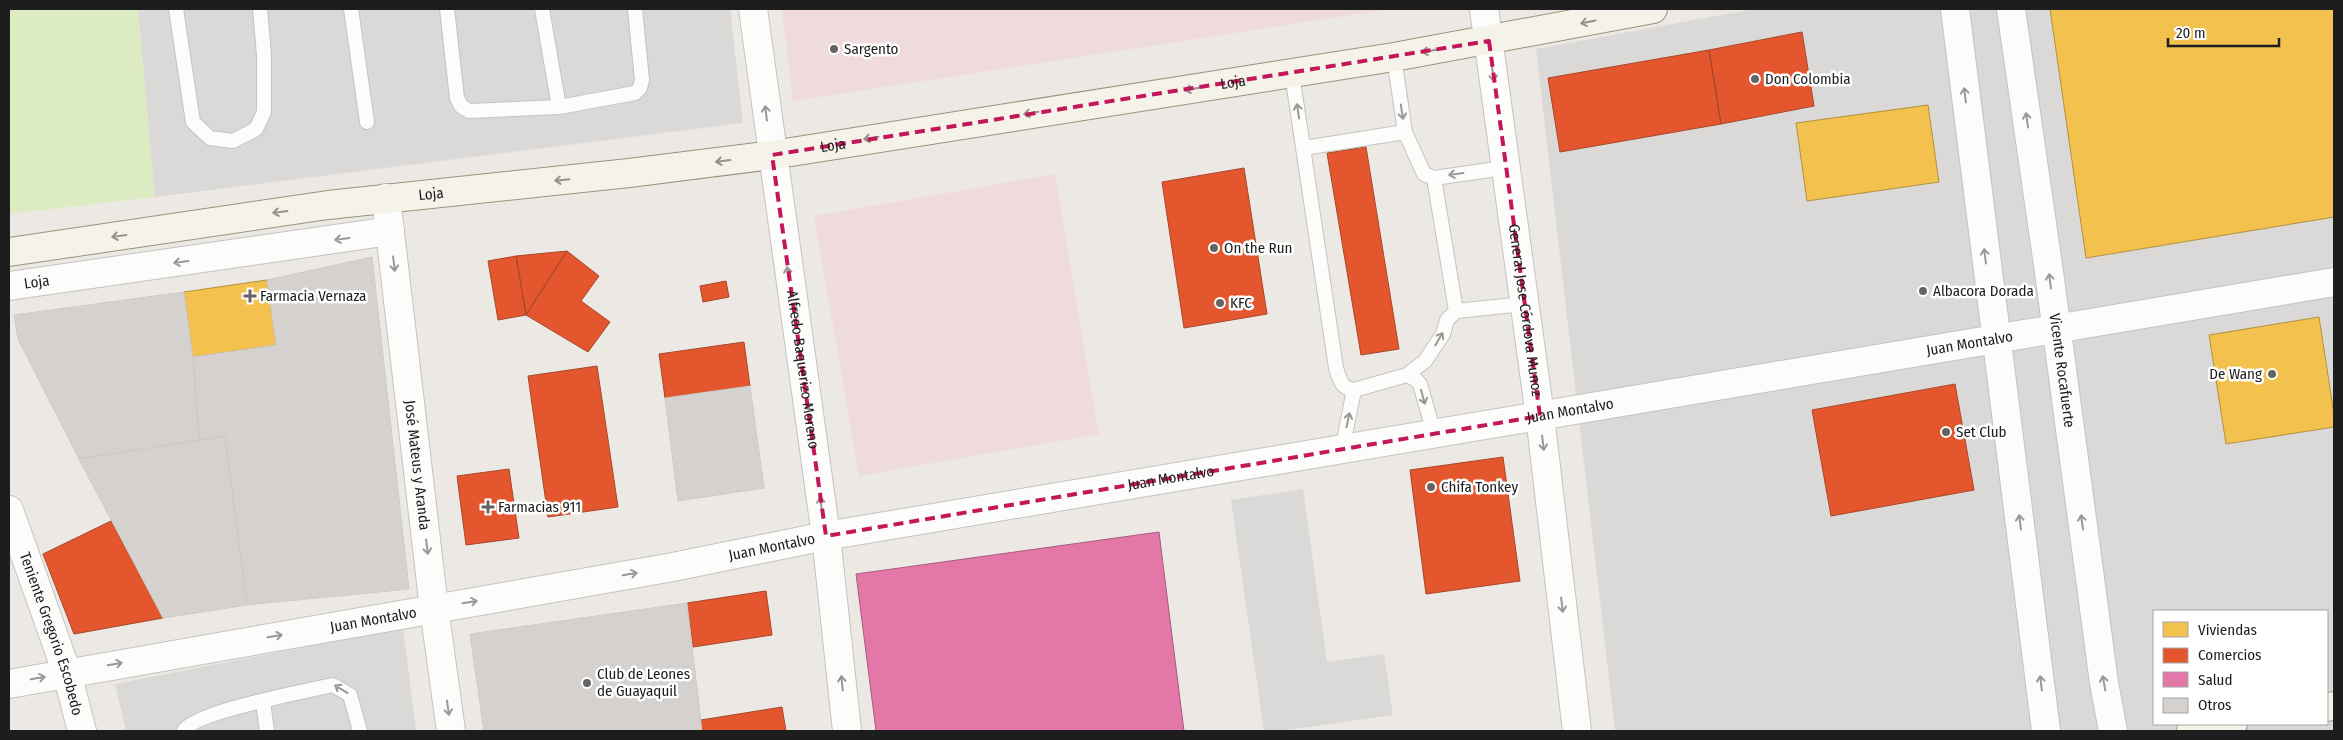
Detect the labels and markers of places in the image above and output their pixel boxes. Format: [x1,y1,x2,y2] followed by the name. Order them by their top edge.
[844,40,899,58] place label: Sargento
[828,43,840,55] marker: Sargento
[1765,70,1851,88] place label: Don Colombia
[1749,73,1761,85] marker: Don Colombia
[1224,239,1293,257] place label: On the Run
[1208,242,1220,254] marker: On the Run
[1933,282,2034,300] place label: Albacora Dorada
[1917,285,1929,297] marker: Albacora Dorada
[260,287,366,305] place label: Farmacia Vernaza
[244,290,256,302] marker: Farmacia Vernaza
[1230,294,1252,312] place label: KFC
[1214,297,1226,309] marker: KFC
[2209,365,2262,383] place label: De Wang
[2266,368,2278,380] marker: De Wang
[1956,423,2007,441] place label: Set Club
[1940,426,1952,438] marker: Set Club
[1441,478,1518,496] place label: Chifa Tonkey
[1425,481,1437,493] marker: Chifa Tonkey
[498,498,581,516] place label: Farmacias 911
[482,501,494,513] marker: Farmacias 911
[597,665,690,700] place label: Club de Leones de Guayaquil
[581,677,593,689] marker: Club de Leones de Guayaquil

